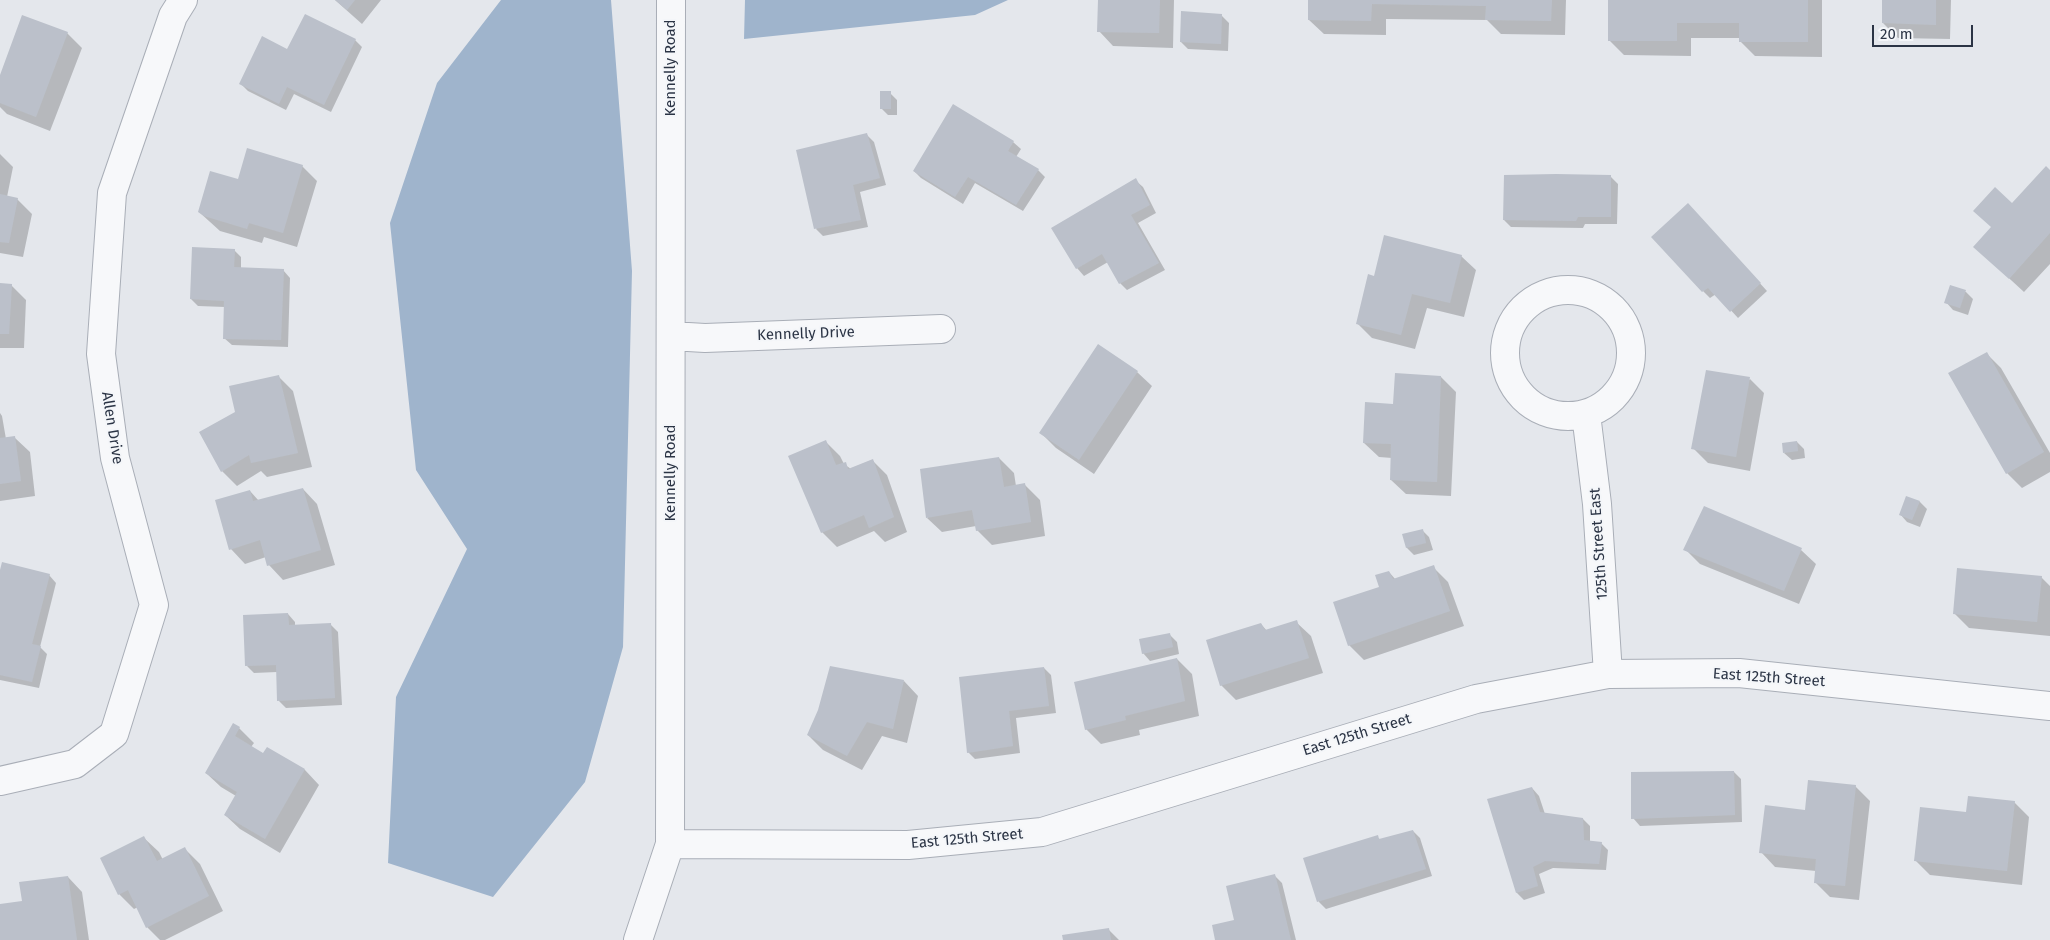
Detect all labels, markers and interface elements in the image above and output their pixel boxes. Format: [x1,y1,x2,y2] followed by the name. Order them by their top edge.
[1875,15,1976,47] scale bar
[662,19,680,117] street label: Kennelly Road
[1880,25,1913,43] text: 20 m
[757,323,855,345] street label: Kennelly Drive
[97,390,127,466] street label: Allen Drive
[662,424,680,522] street label: Kennelly Road
[1586,487,1612,601] street label: 125th Street East
[1712,665,1826,691] street label: East 125th Street
[1301,710,1413,760] street label: East 125th Street
[910,825,1024,853] street label: East 125th Street

